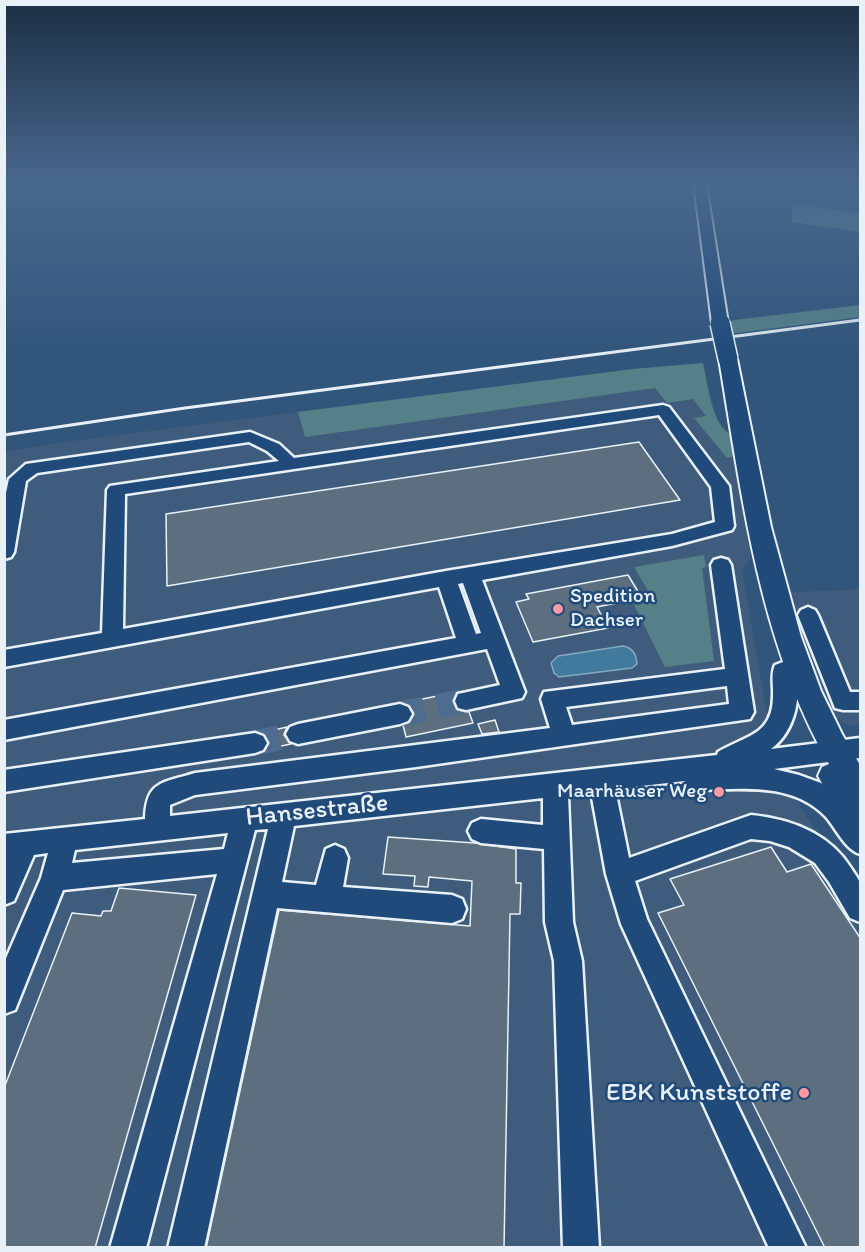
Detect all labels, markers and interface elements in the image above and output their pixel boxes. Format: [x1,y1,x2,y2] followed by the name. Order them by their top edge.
[570,584,655,634] place label: Spedition Dachser
[551,602,565,616] marker: Spedition Dachser
[557,779,707,805] place label: Maarhäuser Weg
[712,785,726,799] marker: Maarhäuser Weg
[244,788,390,834] street label: Hansestraße
[606,1077,792,1109] place label: EBK Kunststoffe
[797,1086,811,1100] marker: EBK Kunststoffe

